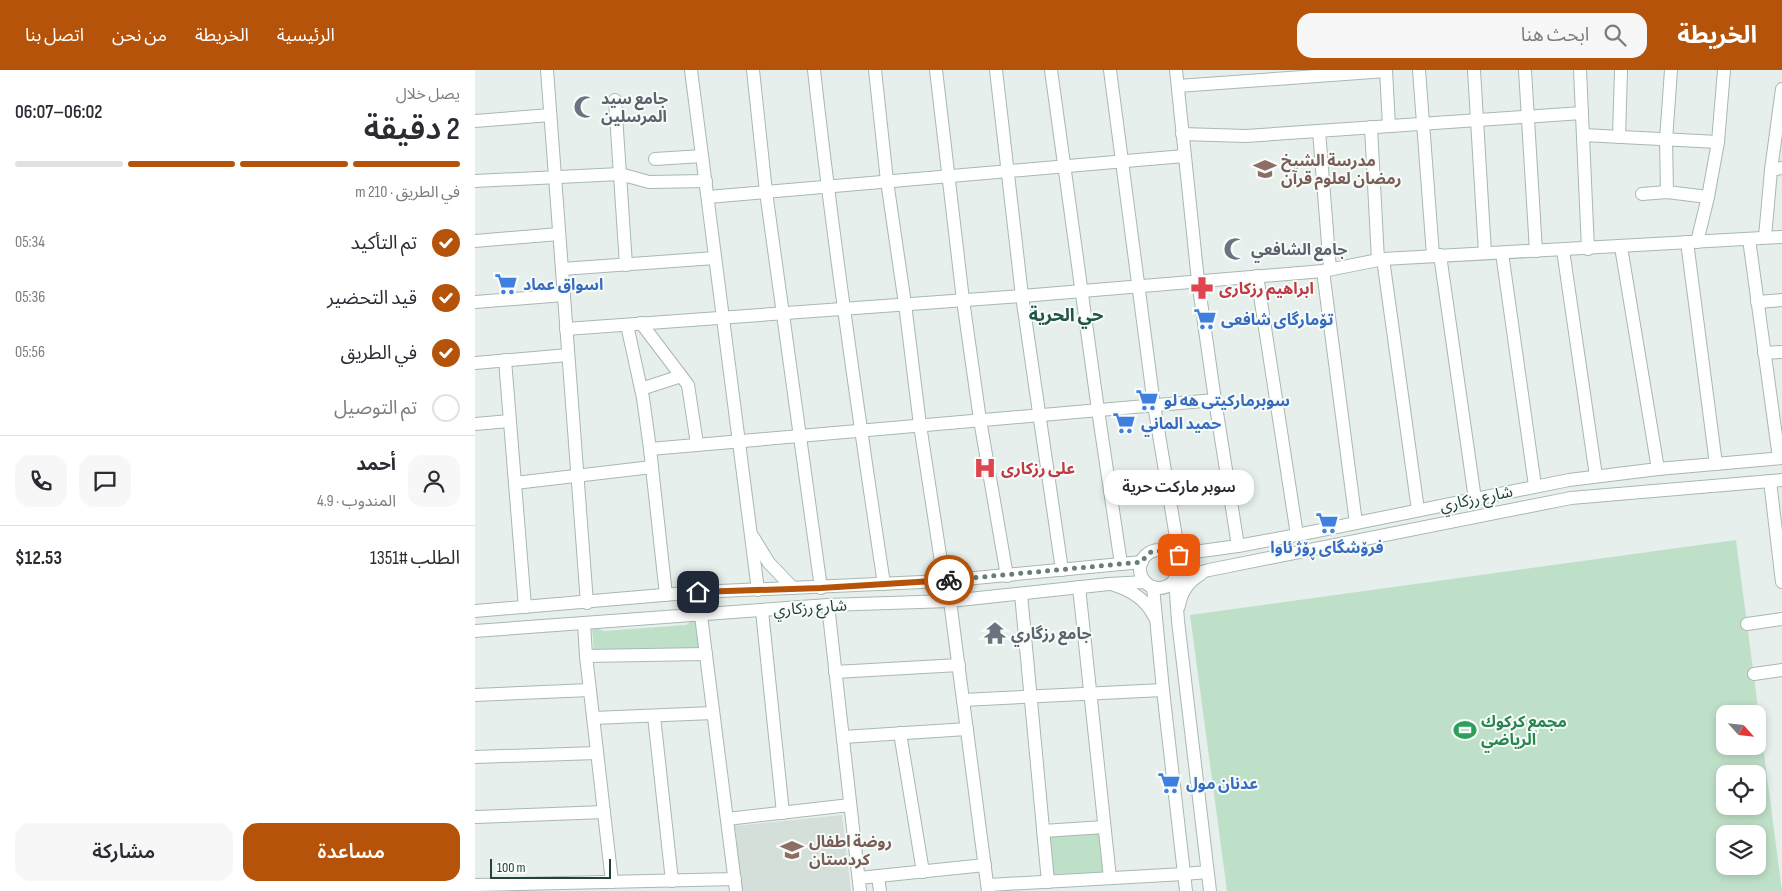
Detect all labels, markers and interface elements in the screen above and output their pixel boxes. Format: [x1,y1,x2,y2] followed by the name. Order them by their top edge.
[1297,13,1647,58] search box
[1601,21,1629,49] icon: search
[1677,21,1757,50] text: الخريطة
[1521,24,1589,47] text: ابحث هنا
[25,25,84,46] text: اتصل بنا
[112,25,167,46] text: من نحن
[195,25,249,46] text: الخريطة
[277,25,335,46] text: الرئيسية
[396,85,460,104] text: يصل خلال
[601,90,668,127] place label: جامع سيد المرسلين
[572,94,598,120] mosque icon: جامع سيد المرسلين
[15,101,102,124] text: 06:02–06:07
[364,110,460,149] text: 2 دقيقة
[1281,152,1402,190] place label: مدرسة الشيخ رمضان لعلوم قرآن
[1252,156,1278,182] school or university icon: مدرسة الشيخ رمضان لعلوم قرآن
[355,183,460,202] text: في الطريق · 210 m
[432,229,460,257] icon: check
[351,232,417,255] text: تم التأكيد
[15,233,45,252] text: 05:34
[1222,236,1248,262] mosque icon: جامع الشافعي
[1251,241,1347,263] place label: جامع الشافعي
[493,271,519,297] supermarket icon: اسواق عماد
[1189,275,1215,301] pharmacy icon: ابراهيم رزكارى
[523,276,603,295] place label: اسواق عماد
[1219,280,1314,301] place label: ابراهيم رزكارى
[432,284,460,312] icon: check
[327,287,417,310] text: قيد التحضير
[15,288,45,307] text: 05:36
[1029,305,1103,329] district label: حي الحرية
[1192,306,1218,332] supermarket icon: تۆمارگاى شافعى
[1221,311,1334,330] place label: تۆمارگاى شافعى
[432,339,460,367] icon: check
[341,342,417,365] text: في الطريق
[15,343,45,362] text: 05:56
[1134,387,1160,413] supermarket icon: سوبرماركيتى هه لو
[1164,392,1290,411] place label: سوبرماركيتى هه لو
[334,397,417,420] text: تم التوصيل
[1111,410,1137,436] supermarket icon: حميد الماني
[1141,415,1221,437] place label: حميد الماني
[356,453,396,476] text: أحمد
[15,455,67,507] button: phone
[79,455,131,507] button: chat
[408,455,460,507] button: person
[972,455,998,481] hospital icon: على رزكارى
[1001,460,1075,479] place label: على رزكارى
[1104,470,1254,505] callout: سوبر ماركت حرية
[1122,478,1236,497] text: سوبر ماركت حرية
[1438,482,1515,518] street label: شارع رزكاري
[317,492,396,511] text: المندوب · 4.9
[1314,510,1340,536] supermarket icon: فرۆشگای ڕۆژ ئاوا
[1158,534,1200,576] pin
[1270,539,1384,561] place label: فرۆشگای ڕۆژ ئاوا
[1165,541,1193,569] icon: bag
[15,547,62,570] text: $12.53
[370,547,460,570] text: الطلب #1351
[924,555,974,605] courier
[935,566,963,594] icon: bike
[677,571,719,613] pin
[684,578,712,606] icon: home
[772,596,848,623] street label: شارع رزكاري
[982,620,1008,646] temple icon: جامع رزگاري
[1011,625,1092,647] place label: جامع رزگاري
[1716,705,1766,755] north arrow
[1716,705,1766,875] map controls
[1481,713,1567,753] place label: مجمع كركوك الرياضي
[1452,717,1478,743] sports icon: مجمع كركوك الرياضي
[1716,765,1766,815] button: locate
[1156,770,1182,796] supermarket icon: عدنان مول
[1186,775,1258,794] place label: عدنان مول
[15,823,233,881] button: مشاركة
[243,823,460,881] button: مساعدة
[1716,825,1766,875] button: layers
[809,833,892,870] place label: روضة اطفال كردستان
[779,837,805,863] school or university icon: روضة اطفال كردستان
[490,856,611,879] scale bar
[497,859,526,876] text: 100 m

